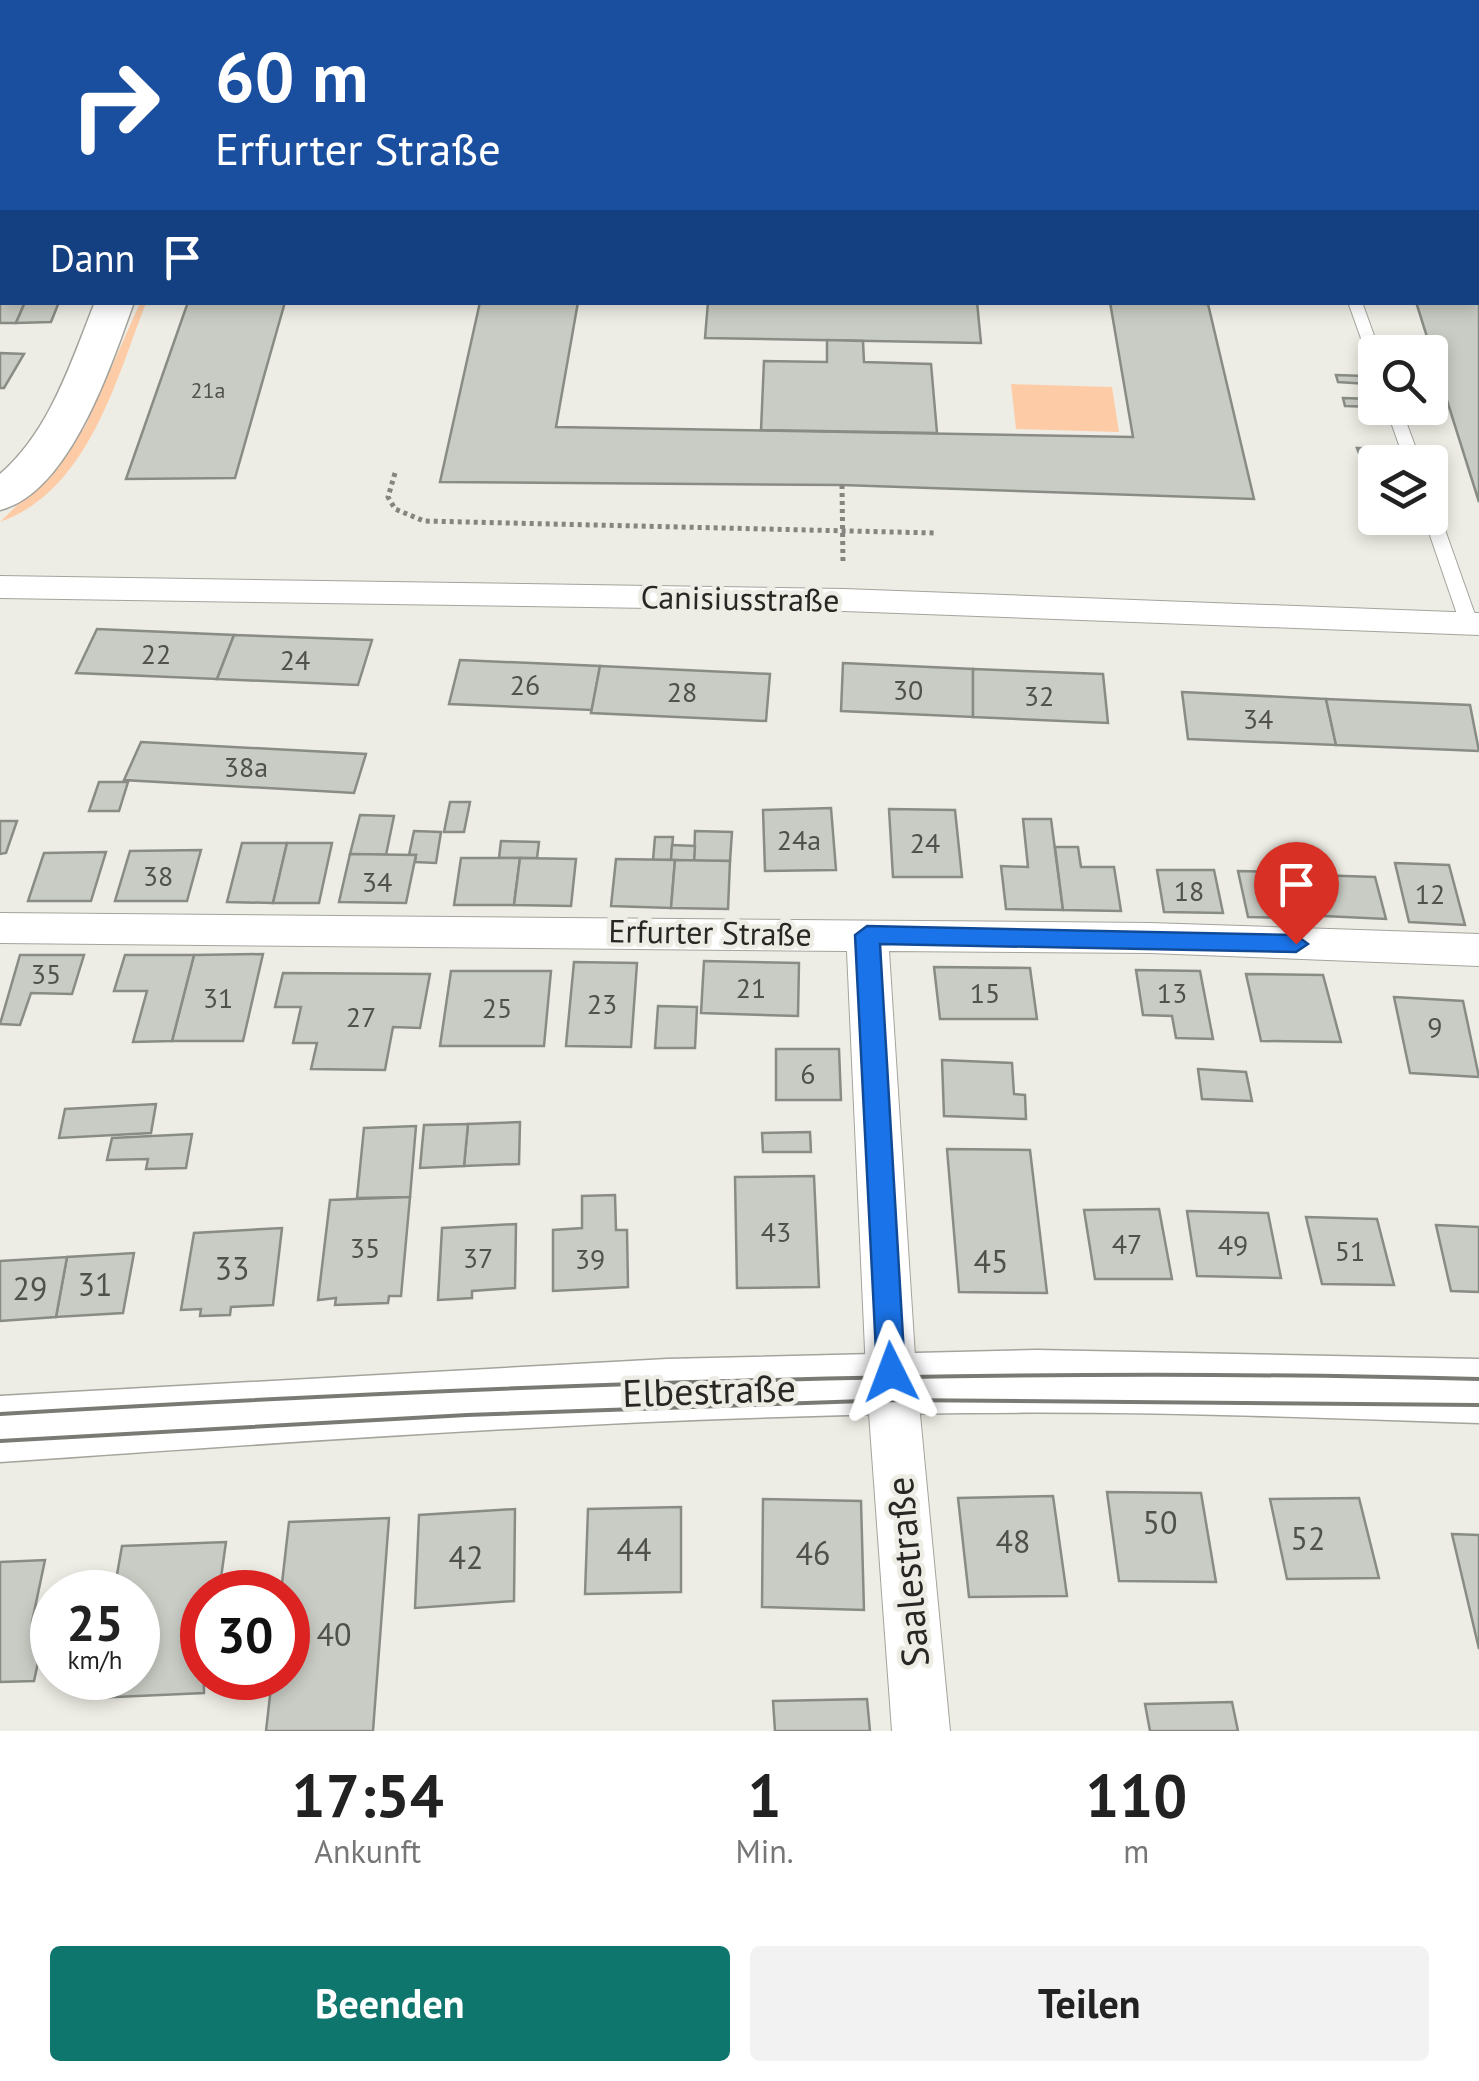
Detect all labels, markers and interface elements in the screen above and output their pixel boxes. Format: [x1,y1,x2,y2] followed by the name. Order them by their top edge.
[215,31,368,121] text: 60 m
[50,40,180,170] icon: right
[215,119,501,177] text: Erfurter Straße
[155,230,210,285] icon: arrive
[50,233,135,282] text: Dann
[1358,335,1448,535] map controls
[1358,335,1448,425] button: search
[191,376,225,404] house number: 21a
[1358,445,1448,535] button: layers
[640,575,840,621] street label: Canisiusstraße
[141,635,171,672] house number: 22
[280,641,310,678] house number: 24
[510,666,540,703] house number: 26
[893,671,923,708] house number: 30
[667,673,697,710] house number: 28
[1024,677,1054,714] house number: 32
[1243,700,1273,737] house number: 34
[224,748,268,785] house number: 38a
[777,821,821,858] house number: 24a
[910,824,940,861] house number: 24
[1254,842,1339,945] pin
[143,857,173,894] house number: 38
[1269,857,1324,912] icon: arrive
[362,863,392,900] house number: 34
[1174,872,1204,909] house number: 18
[1415,875,1445,912] house number: 12
[608,909,812,955] street label: Erfurter Straße
[31,955,61,992] house number: 35
[736,969,766,1006] house number: 21
[970,974,1000,1011] house number: 15
[1157,974,1187,1011] house number: 13
[203,979,233,1016] house number: 31
[587,985,617,1022] house number: 23
[482,989,512,1026] house number: 25
[346,998,376,1035] house number: 27
[1427,1008,1443,1045] house number: 9
[800,1055,816,1092] house number: 6
[761,1213,791,1250] house number: 43
[1112,1225,1142,1262] house number: 47
[1218,1226,1248,1263] house number: 49
[350,1229,380,1266] house number: 35
[1335,1232,1365,1269] house number: 51
[463,1239,493,1276] house number: 37
[575,1240,605,1277] house number: 39
[974,1240,1008,1282] house number: 45
[215,1247,249,1289] house number: 33
[78,1263,112,1305] house number: 31
[13,1267,47,1309] house number: 29
[839,1320,943,1424] position arrow
[621,1362,797,1417] street label: Elbestraße
[874,1475,939,1669] street label: Saalestraße
[1143,1501,1177,1543] house number: 50
[1291,1517,1325,1559] house number: 52
[996,1520,1030,1562] house number: 48
[617,1528,651,1570] house number: 44
[796,1532,830,1574] house number: 46
[449,1536,483,1578] house number: 42
[180,1570,310,1700] speed limit sign: 30
[67,1590,123,1655] text: 25
[317,1613,351,1655] house number: 40
[68,1644,122,1676] text: km/h
[292,1756,444,1834] text: 17:54
[748,1756,782,1834] text: 1
[1085,1756,1187,1834] text: 110
[314,1830,421,1872] text: Ankunft
[735,1830,794,1872] text: Min.
[1123,1830,1149,1872] text: m
[50,1946,730,2061] button: Beenden
[750,1946,1429,2061] button: Teilen

